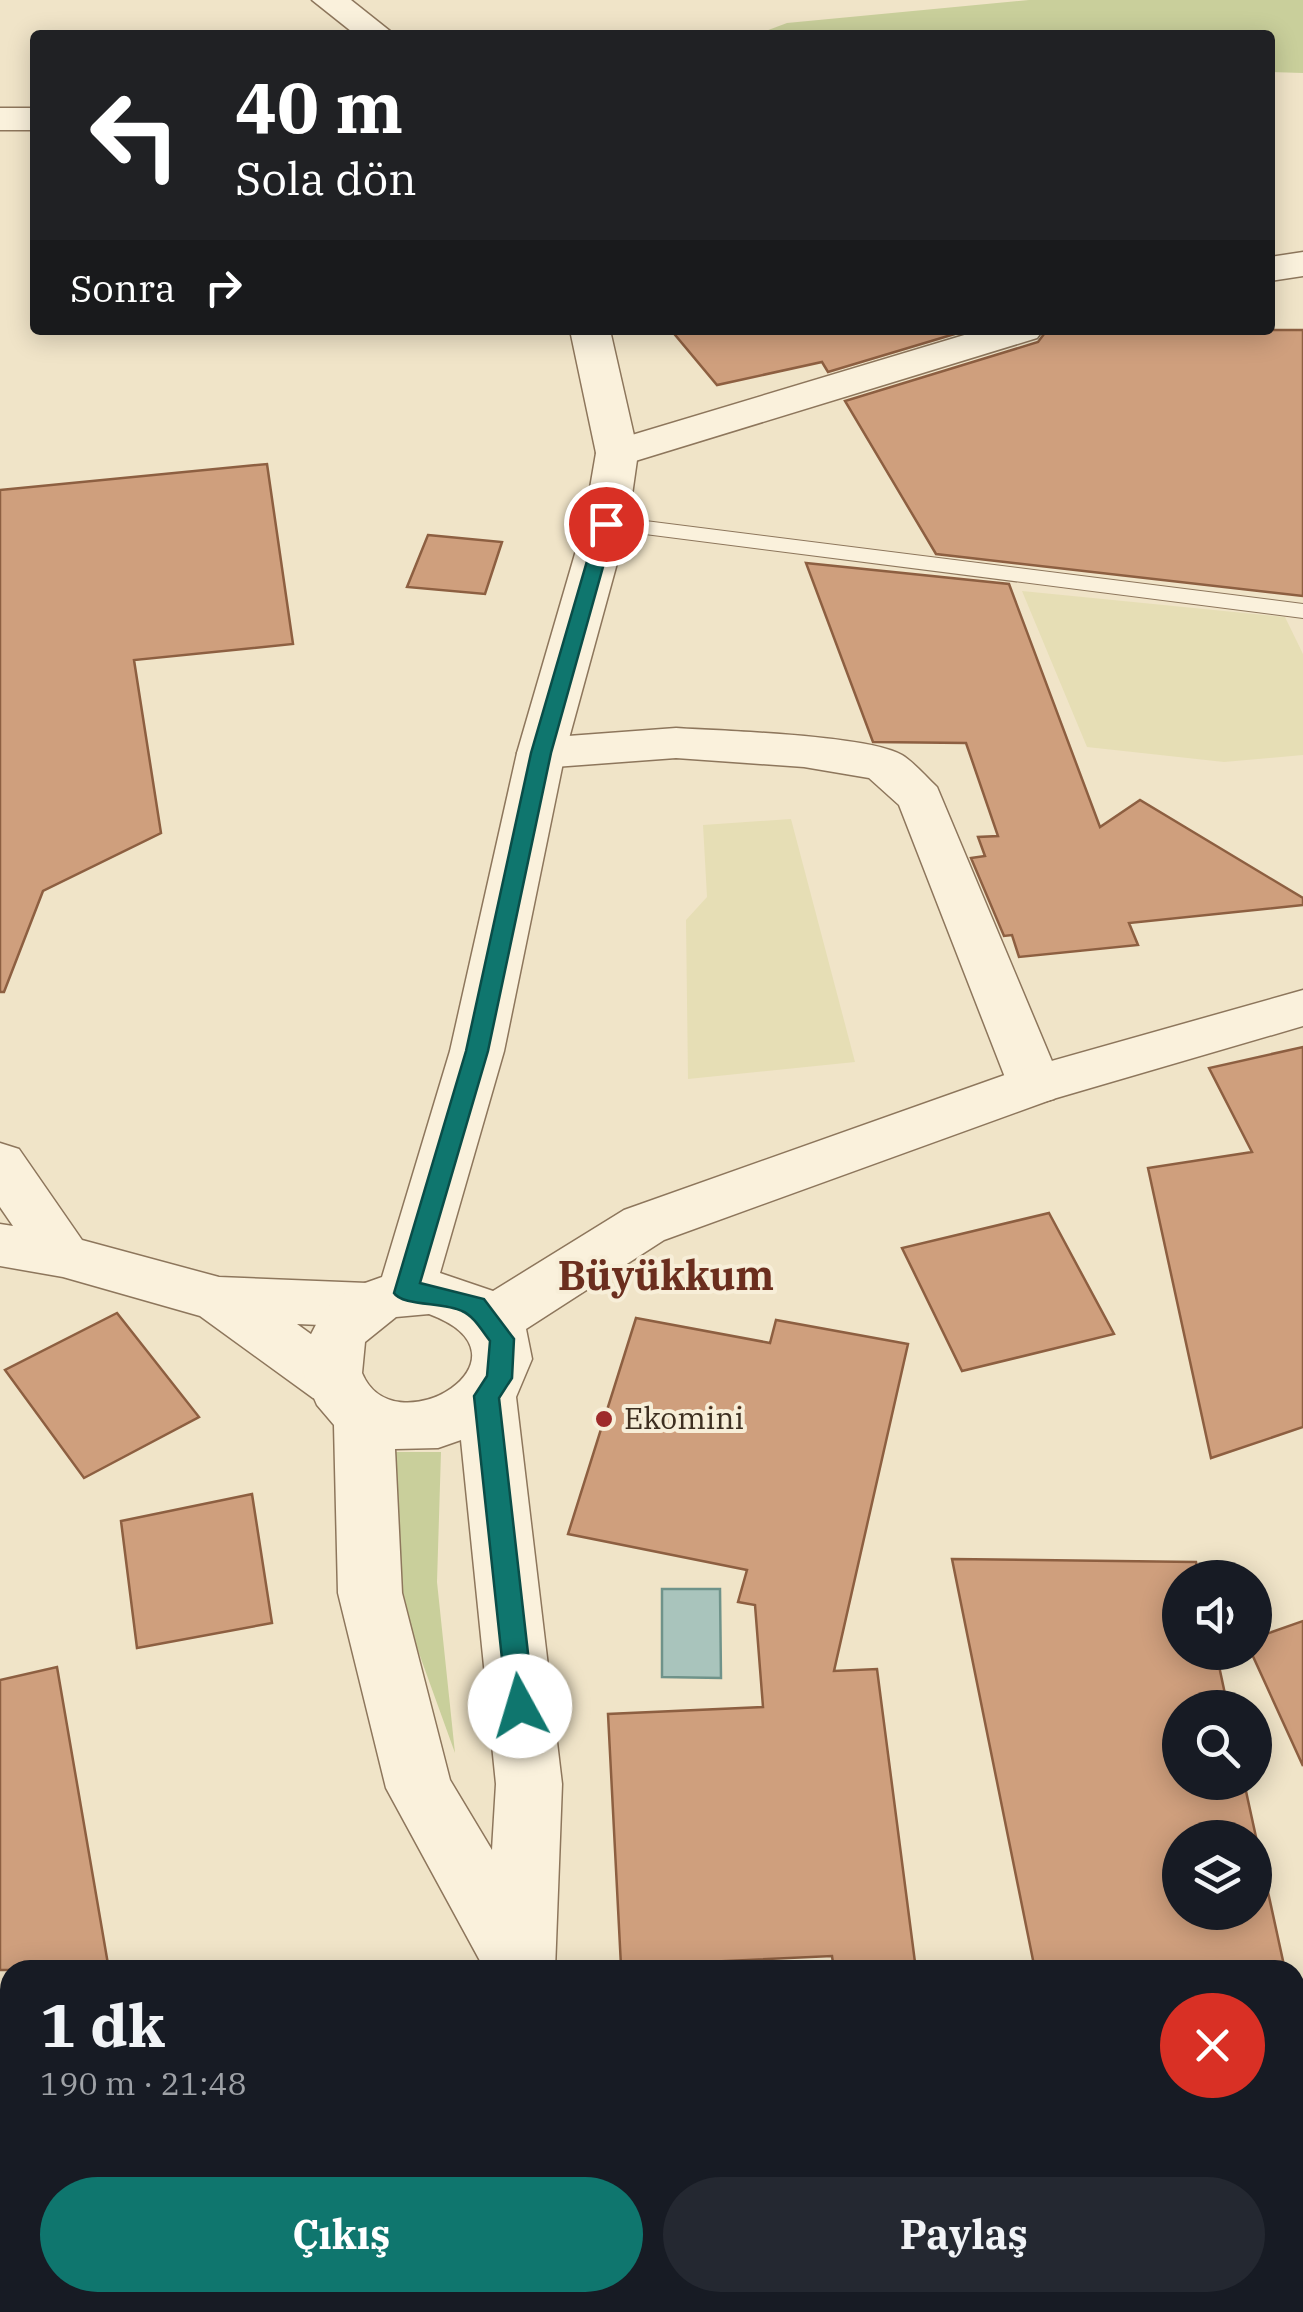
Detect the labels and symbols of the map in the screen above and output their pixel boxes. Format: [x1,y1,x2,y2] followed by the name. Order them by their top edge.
[564,482,649,567] pin
[558,1249,774,1301] district label: Büyükkum
[624,1398,744,1437] place label: Ekomini
[593,1408,615,1430] marker: Ekomini
[468,1654,572,1758] position arrow

